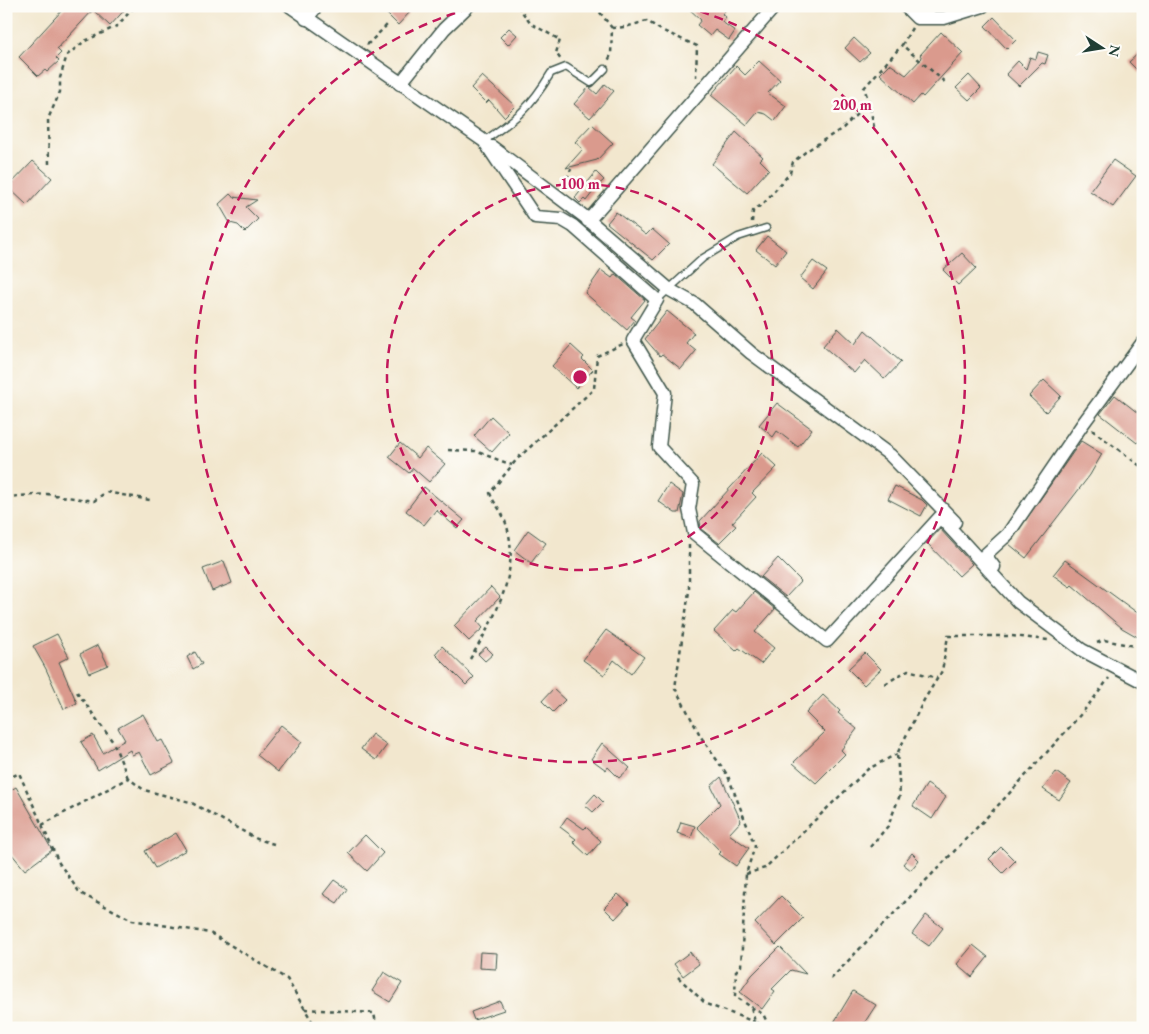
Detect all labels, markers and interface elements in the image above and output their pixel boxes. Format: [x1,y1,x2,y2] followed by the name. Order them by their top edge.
[1076,22,1126,72] north arrow
[1105,43,1125,59] text: N
[832,95,872,114] text: 200 m
[560,174,600,193] text: 100 m
[571,368,589,386] centre of rings

